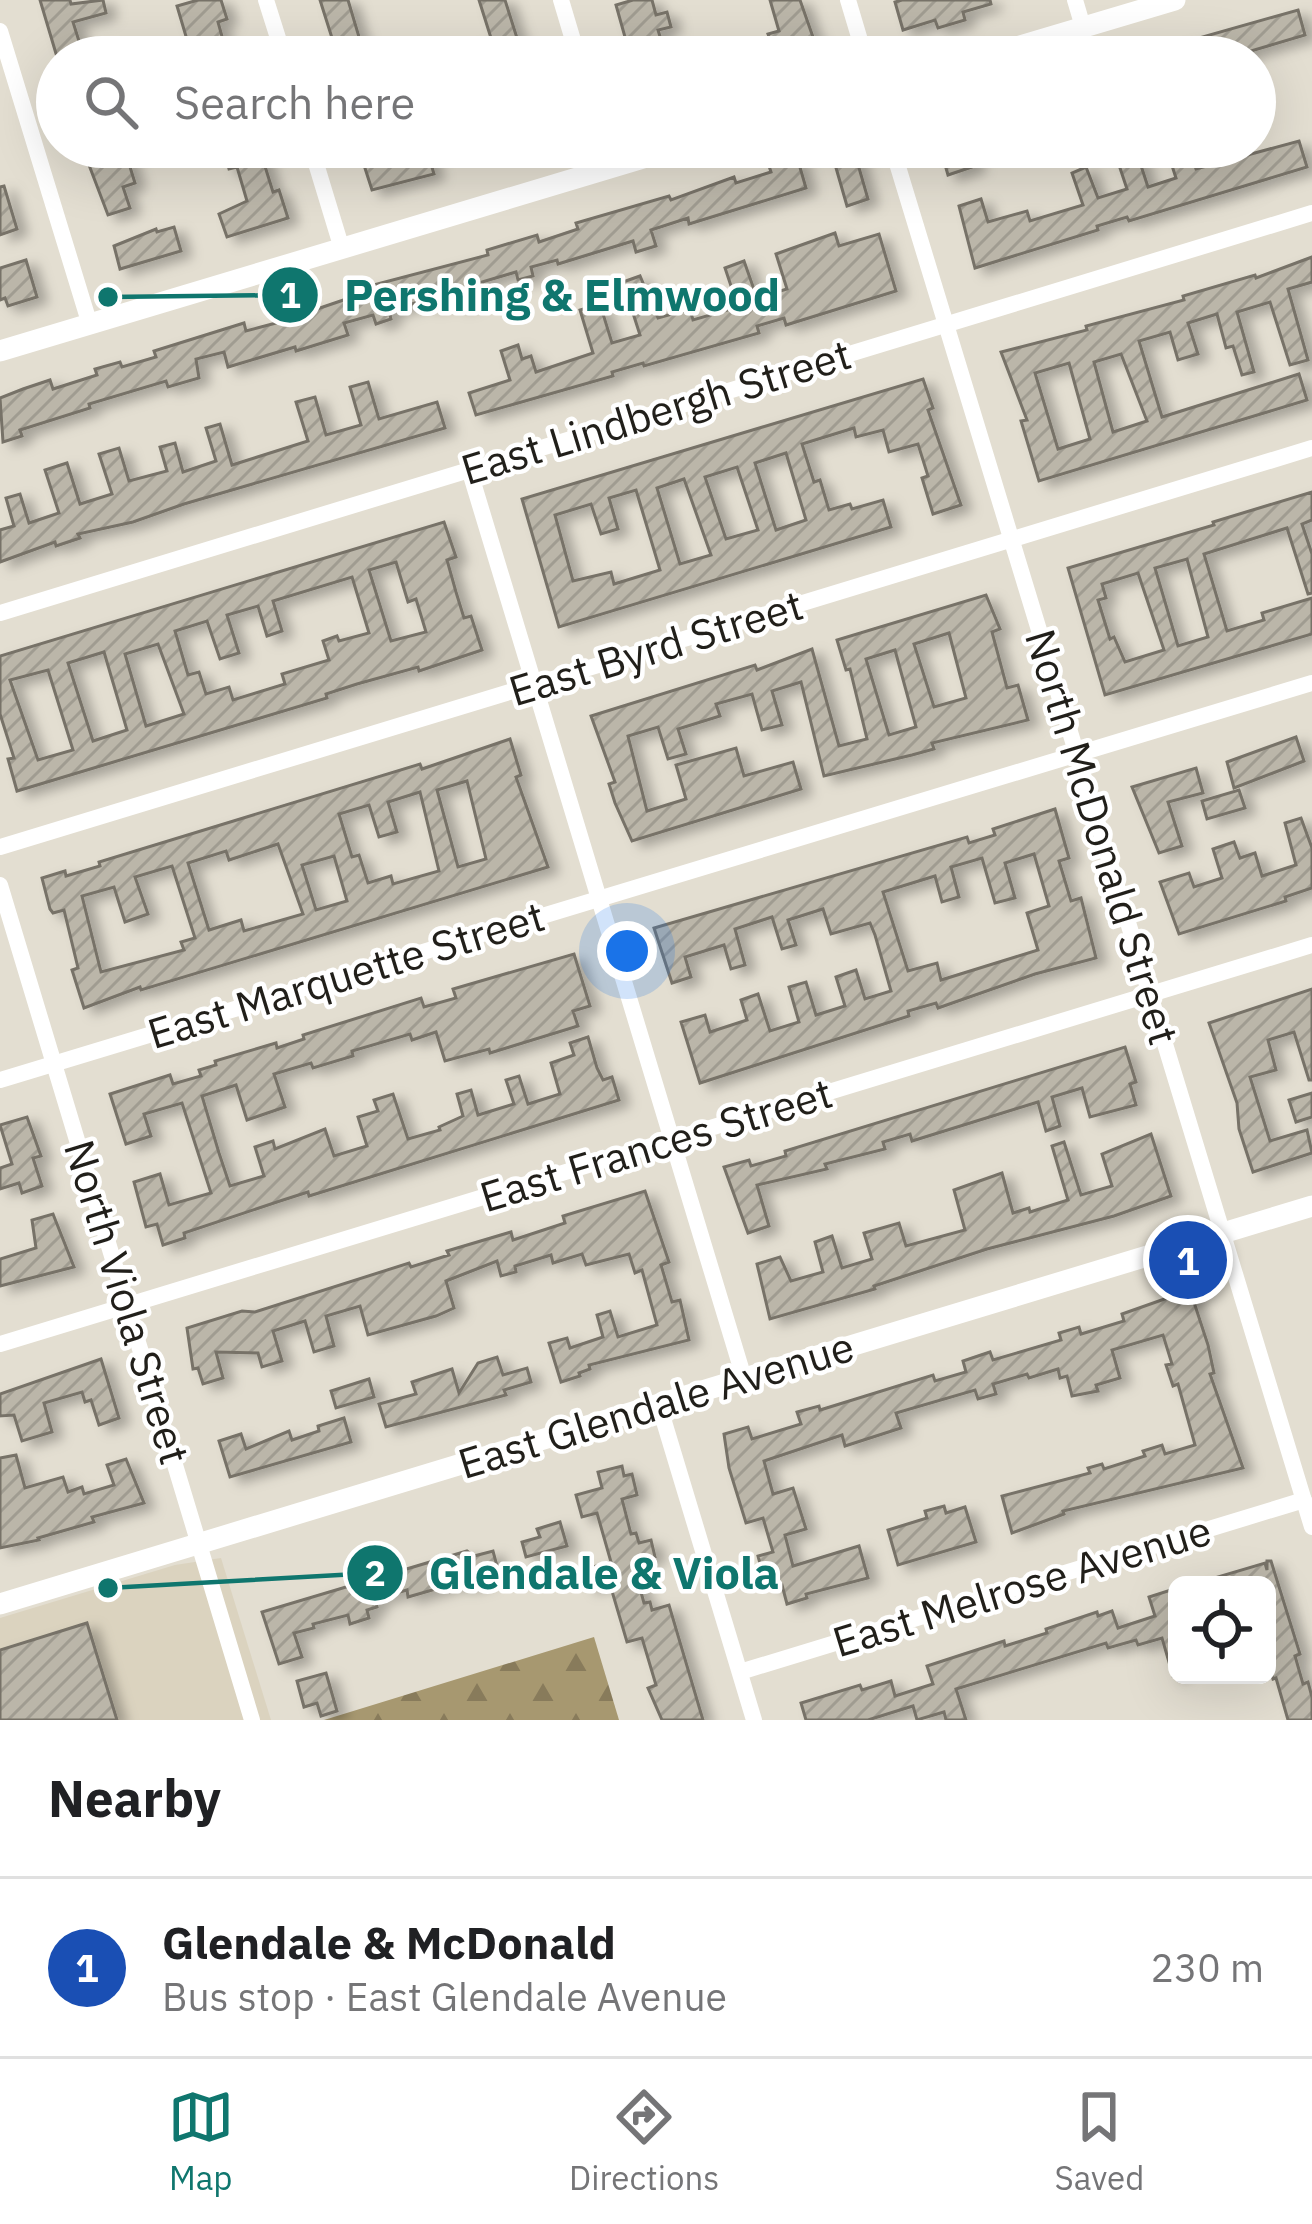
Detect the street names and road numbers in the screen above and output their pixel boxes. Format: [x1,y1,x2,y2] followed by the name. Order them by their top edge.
[454,326,857,497] street label: East Lindbergh Street
[502,577,809,718] street label: East Byrd Street
[1013,623,1192,1051] street label: North McDonald Street
[141,888,551,1061] street label: East Marquette Street
[473,1065,839,1224] street label: East Frances Street
[52,1133,203,1470] street label: North Viola Street
[451,1318,860,1491] street label: East Glendale Avenue
[826,1502,1218,1669] street label: East Melrose Avenue

